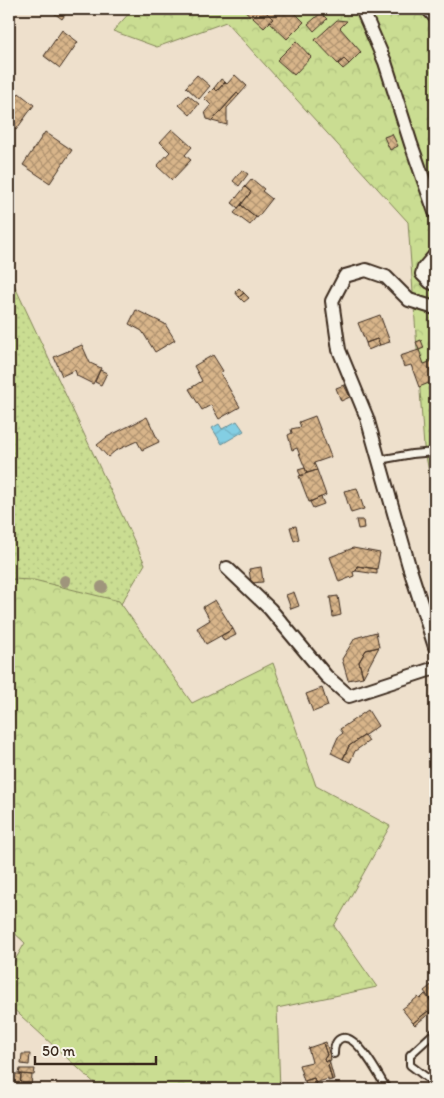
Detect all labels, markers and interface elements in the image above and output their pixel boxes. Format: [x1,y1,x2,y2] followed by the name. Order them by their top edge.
[35,1033,156,1065] scale bar
[42,1042,75,1060] text: 50 m

